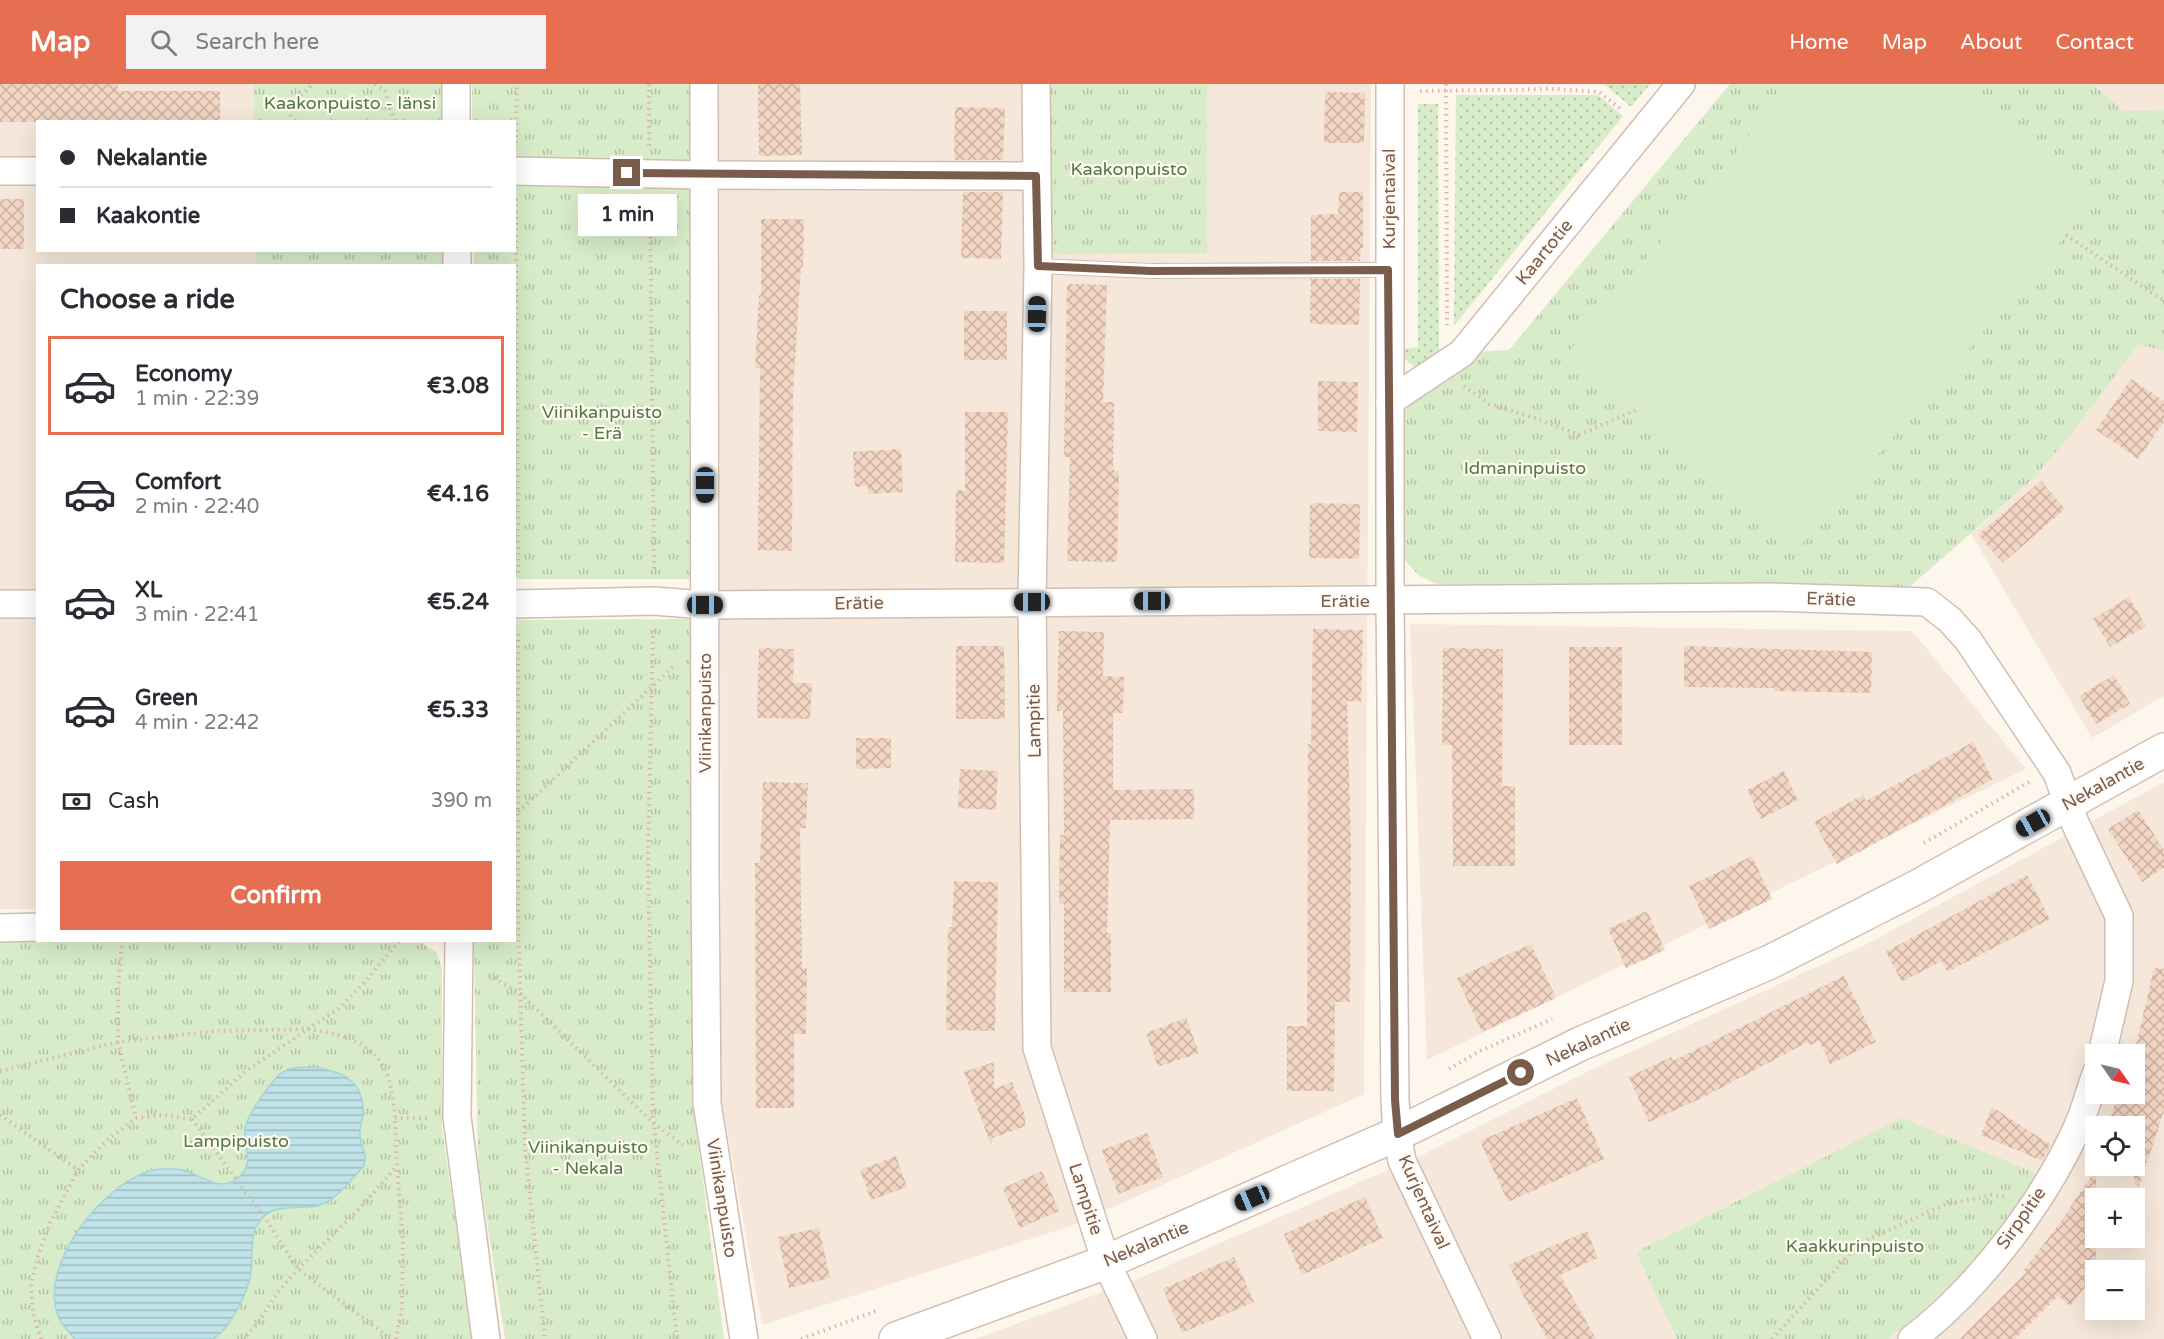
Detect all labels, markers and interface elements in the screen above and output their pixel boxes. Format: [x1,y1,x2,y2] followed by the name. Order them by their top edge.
[126,15,546,69] search box
[30,25,90,59] text: Map
[147,26,180,59] icon: search
[195,29,319,55] text: Search here
[1789,30,1849,55] text: Home
[1882,30,1927,55] text: Map
[1960,30,2022,55] text: About
[2055,30,2134,55] text: Contact
[264,92,436,114] park label: Kaakonpuisto - länsi
[96,145,207,171] text: Nekalantie
[1378,149,1400,249] street label: Kurjentaival
[1071,158,1188,180] park label: Kaakonpuisto
[613,159,640,186] route end
[578,194,676,236] callout: 1 min
[96,203,200,229] text: Kaakontie
[601,203,654,227] text: 1 min
[1511,215,1577,289] street label: Kaartotie
[60,283,235,316] text: Choose a ride
[1028,296,1046,332] car
[63,359,117,413] icon: car
[135,361,232,387] text: Economy
[427,373,489,399] text: €3.08
[135,387,259,411] text: 1 min · 22:39
[542,401,662,444] park label: Viinikanpuisto - Erä
[1464,457,1586,479] park label: Idmaninpuisto
[63,467,117,521] icon: car
[696,467,714,503] car
[135,469,221,495] text: Comfort
[427,481,489,507] text: €4.16
[135,495,259,519] text: 2 min · 22:40
[63,575,117,629] icon: car
[135,577,162,603] text: XL
[1806,587,1856,611] street label: Erätie
[427,589,489,615] text: €5.24
[1320,590,1370,612] street label: Erätie
[834,592,884,614] street label: Erätie
[1134,592,1170,610] car
[1014,593,1050,611] car
[687,596,723,614] car
[135,603,259,627] text: 3 min · 22:41
[694,653,716,773] street label: Viinikanpuisto
[63,683,117,737] icon: car
[1022,684,1046,758] street label: Lampitie
[135,685,198,711] text: Green
[427,697,489,723] text: €5.33
[135,711,259,735] text: 4 min · 22:42
[2058,752,2148,816] street label: Nekalantie
[60,785,93,818] icon: cash
[108,788,160,814] text: Cash
[431,789,492,813] text: 390 m
[2013,806,2053,840] car
[60,861,492,930] button: Confirm
[1542,1013,1634,1071] street label: Nekalantie
[2085,1044,2145,1104] north arrow
[2085,1044,2145,1320] map controls
[1507,1059,1534,1086] route start
[2085,1116,2145,1176] button: locate
[183,1130,289,1152] park label: Lampipuisto
[528,1136,648,1179] park label: Viinikanpuisto - Nekala
[702,1137,742,1259] street label: Viinikanpuisto
[1393,1151,1455,1253] street label: Kurjentaival
[1064,1160,1108,1238] street label: Lampitie
[1232,1183,1272,1213] car
[1992,1183,2050,1253] street label: Sirppitie
[2085,1188,2145,1248] button: +
[1100,1216,1192,1272] street label: Nekalantie
[1786,1235,1924,1257] park label: Kaakkurinpuisto
[2085,1260,2145,1320] button: −

